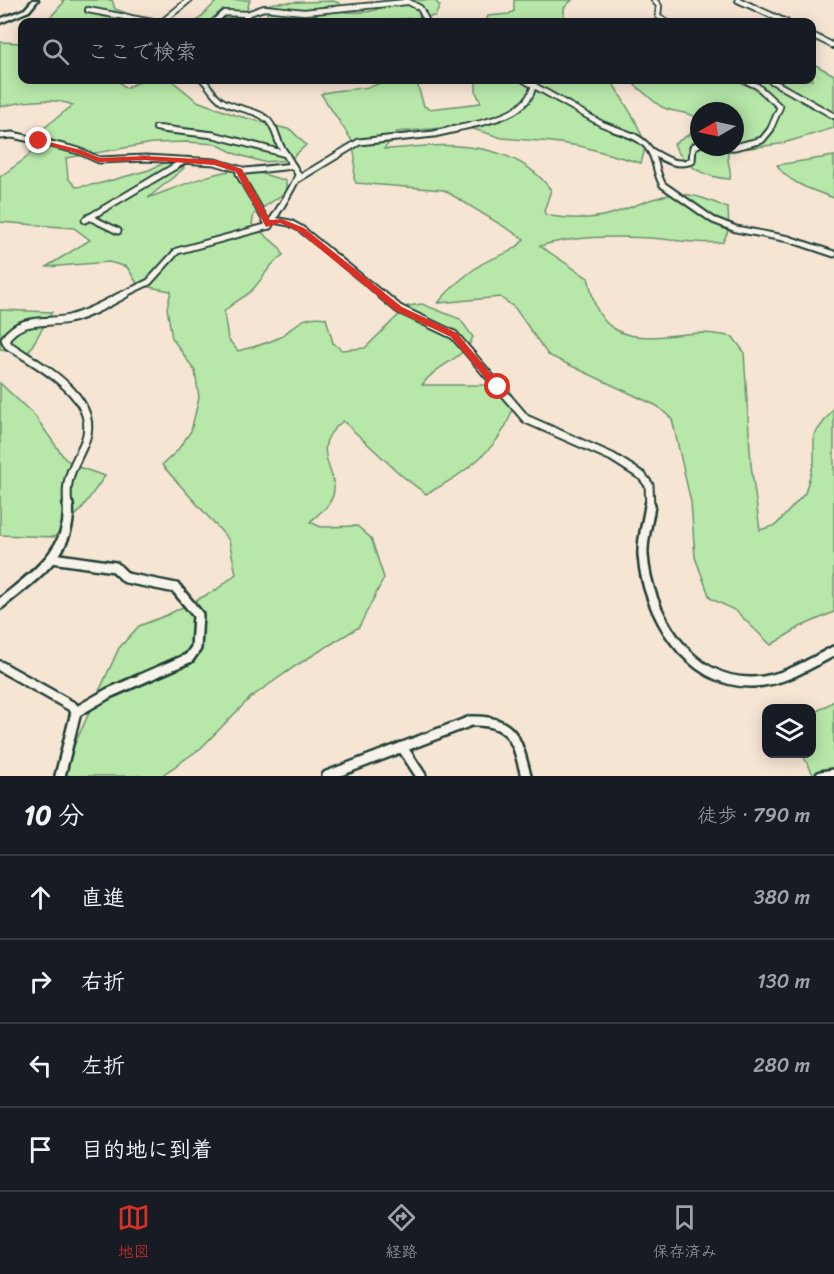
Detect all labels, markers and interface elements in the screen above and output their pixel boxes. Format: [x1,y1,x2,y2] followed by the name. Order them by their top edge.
[18,18,816,84] search box
[87,32,197,71] text: ここで検索
[39,35,72,68] icon: search
[690,102,744,156] north arrow
[25,127,51,153] route end
[484,373,510,399] route start
[762,704,816,758] map controls
[762,704,816,758] button: layers
[24,792,84,838] text: 10 分
[697,798,810,833] text: 徒歩 · 790 m
[81,878,125,917] text: 直進
[754,880,810,915] text: 380 m
[24,881,57,914] icon: ahead
[81,962,125,1001] text: 右折
[757,964,810,999] text: 130 m
[24,965,57,998] icon: right
[81,1046,125,1085] text: 左折
[753,1048,810,1083] text: 280 m
[24,1049,57,1082] icon: left
[81,1130,213,1169] text: 目的地に到着
[24,1133,57,1166] icon: arrive
[117,1201,150,1266] tab: 地図
[385,1201,418,1266] tab: 経路
[653,1201,717,1266] tab: 保存済み

